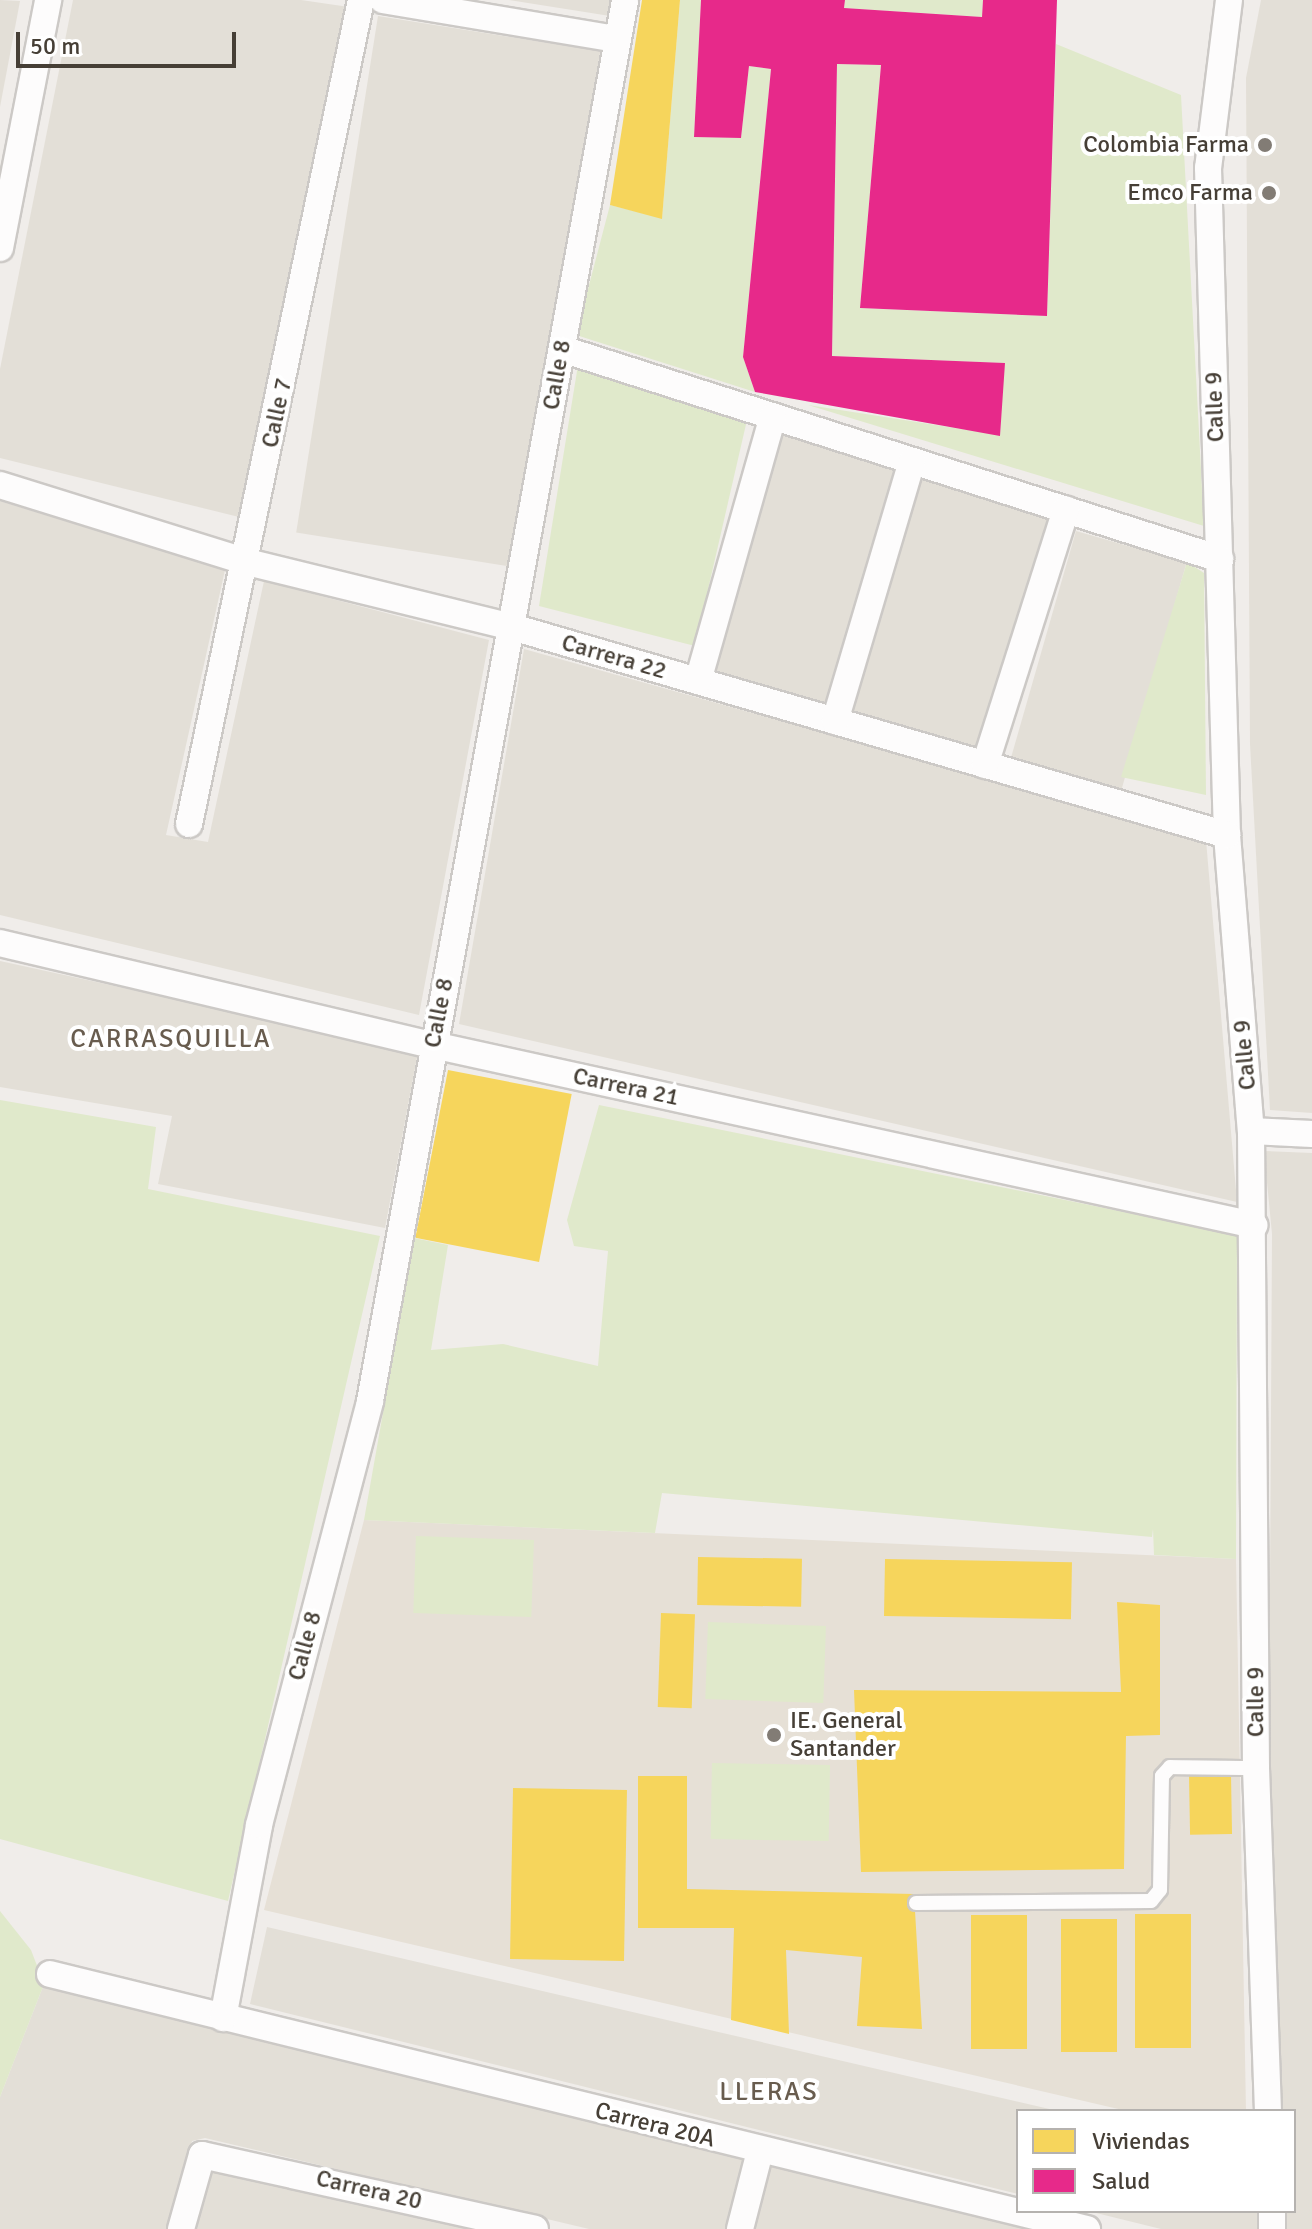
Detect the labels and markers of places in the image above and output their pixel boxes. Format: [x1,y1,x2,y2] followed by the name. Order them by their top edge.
[1083,131,1249,159] place label: Colombia Farma
[1256,136,1274,154] marker: Colombia Farma
[1127,179,1253,207] place label: Emco Farma
[1260,184,1278,202] marker: Emco Farma
[790,1707,903,1763] place label: IE. General Santander
[765,1726,783,1744] marker: IE. General Santander

